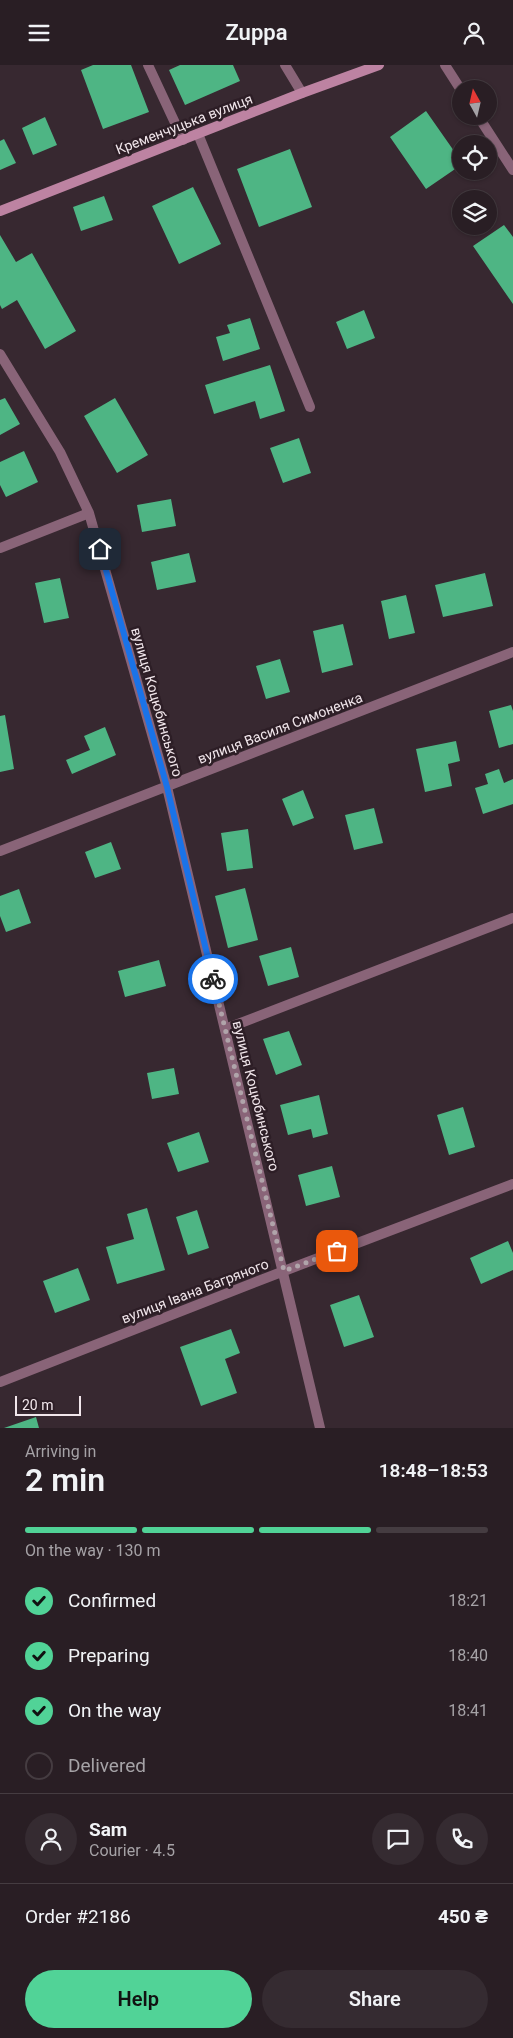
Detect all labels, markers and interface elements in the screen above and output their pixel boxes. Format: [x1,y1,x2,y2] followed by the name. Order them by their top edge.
[25,19,53,47] icon: menu
[460,19,488,47] icon: person
[226,20,287,45] text: Zuppa
[452,80,498,125] north arrow
[452,80,497,235] map controls
[113,90,255,158] street label: Кременчуцька вулиця
[452,135,497,180] button: locate
[452,190,497,235] button: layers
[79,528,121,570] pin
[86,535,114,563] icon: home
[128,626,186,778] street label: вулиця Коцюбинського
[195,689,365,767] street label: вулиця Василя Симоненка
[188,954,238,1004] courier
[199,965,227,993] icon: bike
[230,1019,282,1173] street label: вулиця Коцюбинського
[316,1230,358,1272] pin
[323,1237,351,1265] icon: bag
[119,1256,271,1326] street label: вулиця Івана Багряного
[15,1393,81,1416] scale bar
[22,1397,54,1413] text: 20 m
[25,1442,96,1461] text: Arriving in
[379,1459,488,1482] text: 18:48–18:53
[25,1461,105,1499] text: 2 min
[25,1541,161,1560] text: On the way · 130 m
[25,1587,53,1615] icon: check
[68,1589,156,1612] text: Confirmed
[448,1591,488,1610] text: 18:21
[25,1642,53,1670] icon: check
[68,1644,150,1667] text: Preparing
[448,1646,488,1665] text: 18:40
[25,1697,53,1725] icon: check
[68,1699,161,1722] text: On the way
[448,1701,488,1720] text: 18:41
[68,1754,146,1777] text: Delivered
[25,1813,77,1865] button: person
[372,1813,424,1865] button: chat
[436,1813,488,1865] button: phone
[89,1818,127,1841] text: Sam
[89,1841,175,1860] text: Courier · 4.5
[25,1905,131,1928] text: Order #2186
[438,1905,488,1928] text: 450 ₴
[25,1970,252,2028] button: Help
[262,1970,488,2028] button: Share

